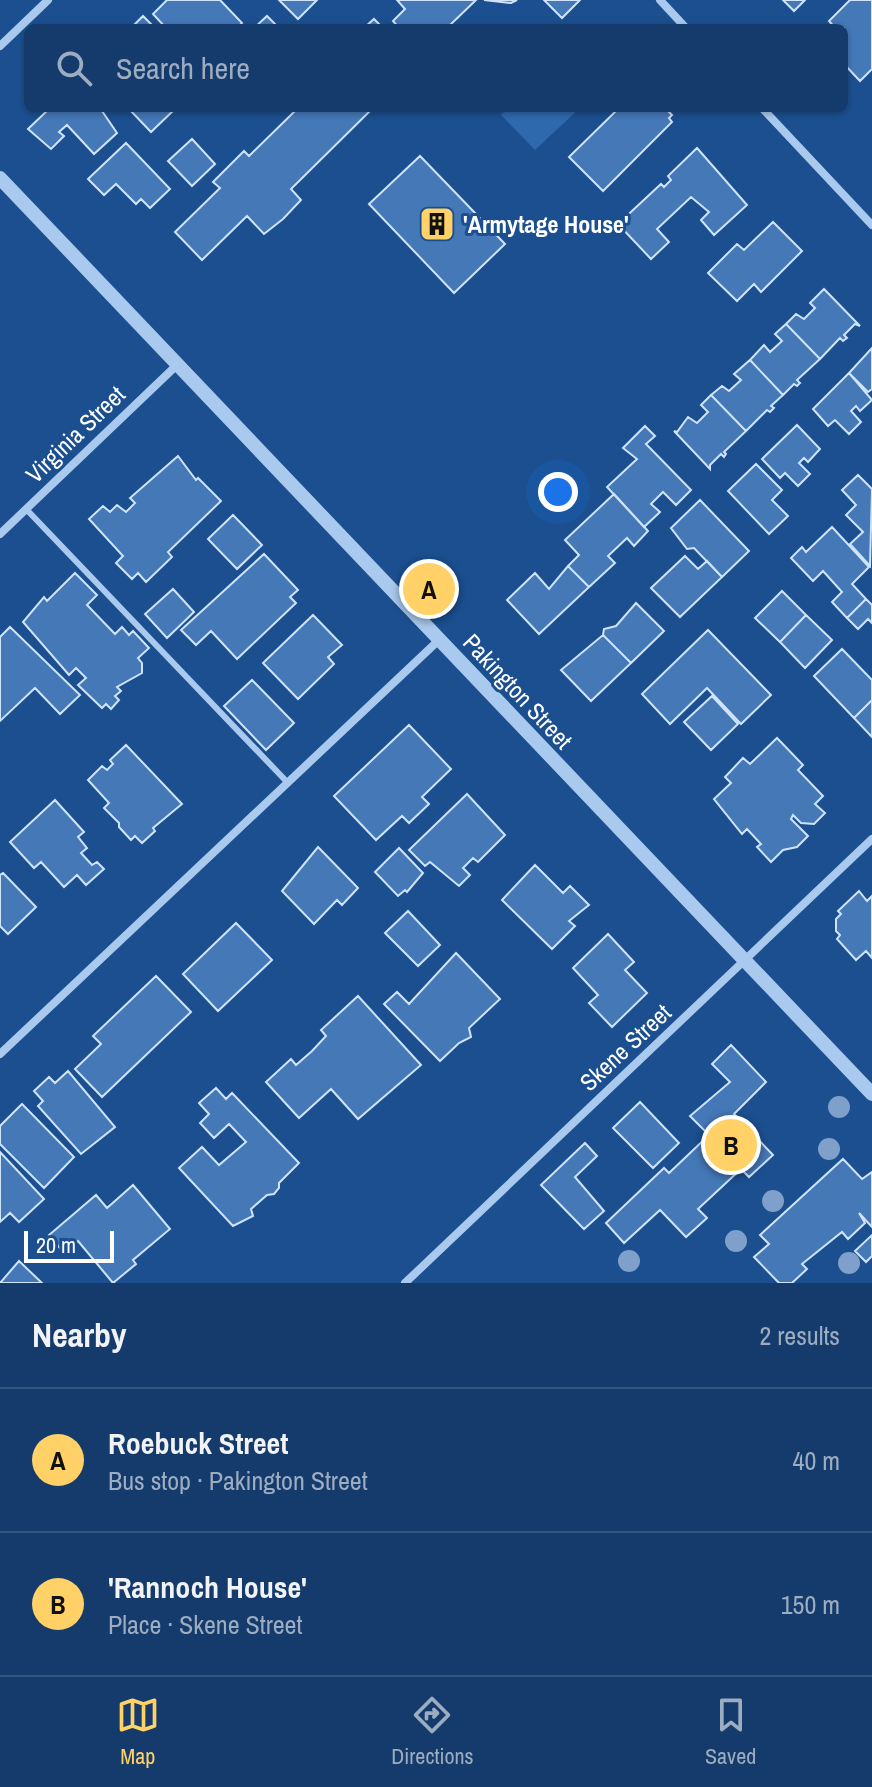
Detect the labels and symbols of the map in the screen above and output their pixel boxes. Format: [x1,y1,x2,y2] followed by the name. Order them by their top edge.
[418,205,456,243] building icon: 'Armytage House'
[463,208,629,240] place label: 'Armytage House'
[18,378,132,489] street label: Virginia Street
[538,472,578,512] your location
[403,559,455,619] pin: A
[456,626,580,756] street label: Pakington Street
[572,996,678,1098] street label: Skene Street
[705,1115,757,1175] pin: B
[24,1227,114,1263] scale bar

